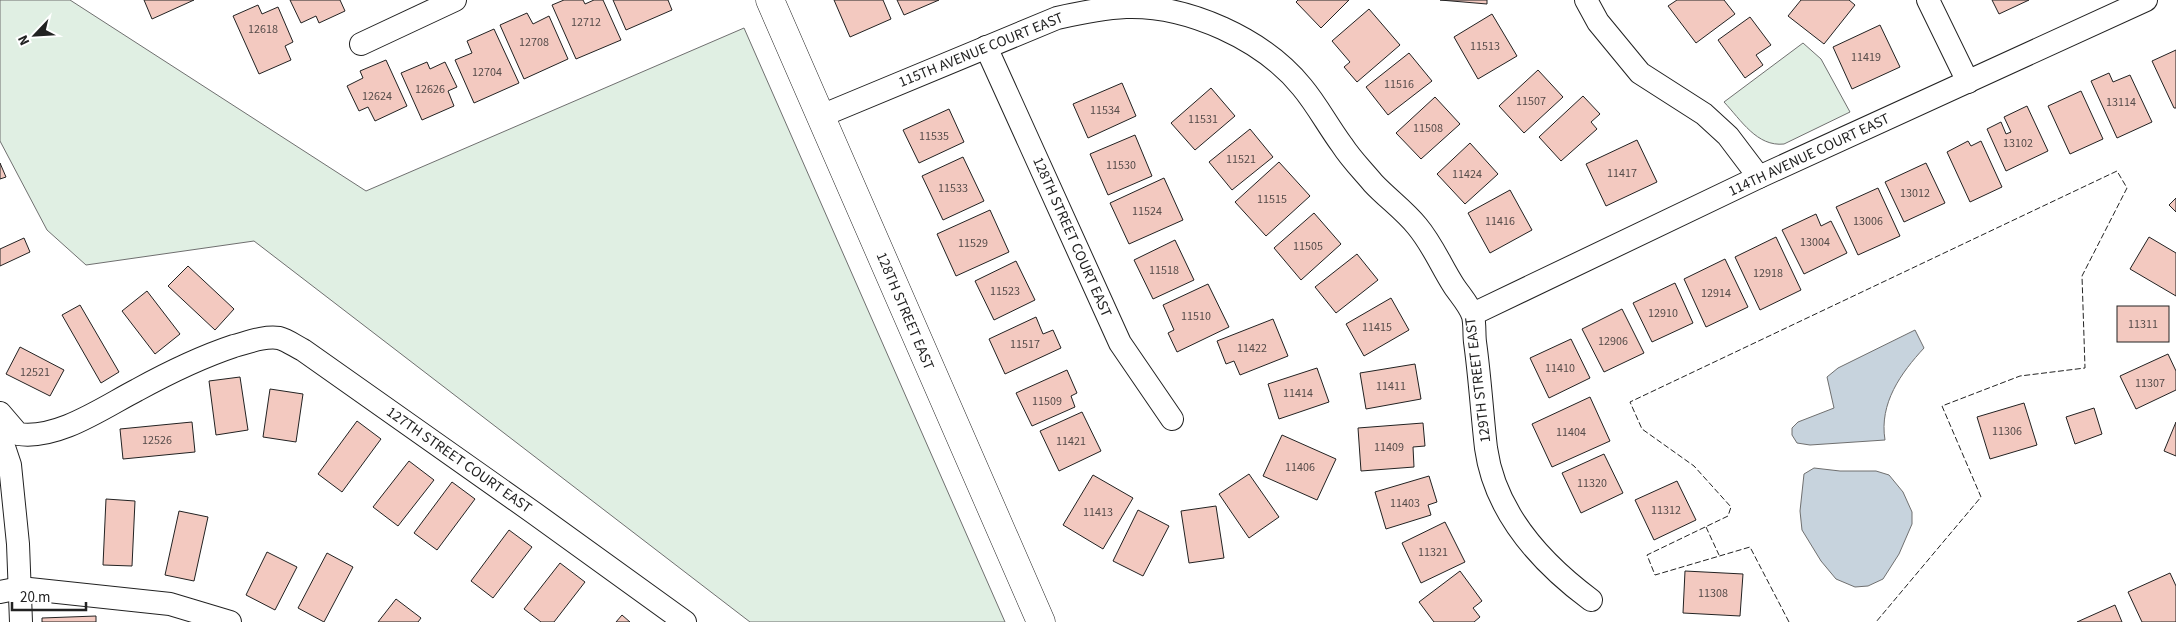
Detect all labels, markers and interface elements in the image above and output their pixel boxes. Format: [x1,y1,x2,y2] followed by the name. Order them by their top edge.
[895,7,1067,93] street label: 115TH AVENUE COURT EAST
[10,10,60,60] north arrow
[571,14,601,31] house number: 12712
[248,21,278,38] house number: 12618
[13,32,35,49] text: N
[519,34,549,51] house number: 12708
[1470,38,1500,55] house number: 11513
[1851,49,1881,66] house number: 11419
[472,64,502,81] house number: 12704
[1384,76,1414,93] house number: 11516
[415,81,445,98] house number: 12626
[362,88,392,105] house number: 12624
[1516,93,1546,110] house number: 11507
[2106,94,2136,111] house number: 13114
[1090,102,1120,119] house number: 11534
[1725,108,1893,202] street label: 114TH AVENUE COURT EAST
[1188,111,1218,128] house number: 11531
[1413,120,1443,137] house number: 11508
[919,128,949,145] house number: 11535
[2003,135,2033,152] house number: 13102
[1226,151,1256,168] house number: 11521
[1027,154,1117,320] street label: 128TH STREET COURT EAST
[1106,157,1136,174] house number: 11530
[1607,165,1637,182] house number: 11417
[1452,166,1482,183] house number: 11424
[938,180,968,197] house number: 11533
[1900,185,1930,202] house number: 13012
[1257,191,1287,208] house number: 11515
[1132,203,1162,220] house number: 11524
[1485,213,1515,230] house number: 11416
[1853,213,1883,230] house number: 13006
[1800,234,1830,251] house number: 13004
[958,235,988,252] house number: 11529
[1293,238,1323,255] house number: 11505
[871,249,939,373] street label: 128TH STREET EAST
[1149,262,1179,279] house number: 11518
[1753,265,1783,282] house number: 12918
[990,283,1020,300] house number: 11523
[1701,285,1731,302] house number: 12914
[1648,305,1678,322] house number: 12910
[1181,308,1211,325] house number: 11510
[1460,316,1496,444] street label: 129TH STREET EAST
[2128,316,2158,333] house number: 11311
[1362,319,1392,336] house number: 11415
[1598,333,1628,350] house number: 12906
[1010,336,1040,353] house number: 11517
[1237,340,1267,357] house number: 11422
[1545,360,1575,377] house number: 11410
[20,364,50,381] house number: 12521
[2135,375,2165,392] house number: 11307
[1376,378,1406,395] house number: 11411
[1283,385,1313,402] house number: 11414
[1032,393,1062,410] house number: 11509
[382,402,536,518] street label: 127TH STREET COURT EAST
[1992,423,2022,440] house number: 11306
[1556,424,1586,441] house number: 11404
[142,432,172,449] house number: 12526
[1056,433,1086,450] house number: 11421
[1374,439,1404,456] house number: 11409
[1285,459,1315,476] house number: 11406
[1577,475,1607,492] house number: 11320
[1390,495,1420,512] house number: 11403
[1651,502,1681,519] house number: 11312
[1083,504,1113,521] house number: 11413
[1418,544,1448,561] house number: 11321
[12,580,86,612] scale bar
[1698,585,1728,602] house number: 11308
[20,587,50,608] text: 20 m

